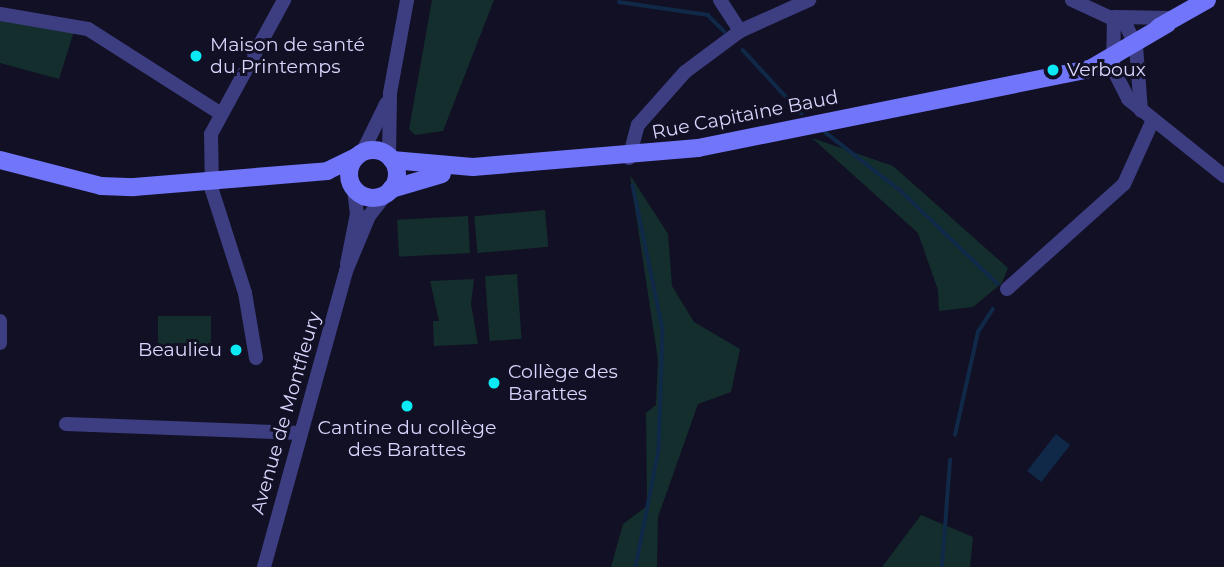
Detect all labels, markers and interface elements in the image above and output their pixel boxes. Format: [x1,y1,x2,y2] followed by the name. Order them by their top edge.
[210,34,365,78] place label: Maison de santé du Printemps
[188,48,204,64] marker: Maison de santé du Printemps
[1067,59,1146,81] place label: Verboux
[1045,62,1061,78] marker: Verboux
[650,86,840,144] street label: Rue Capitaine Baud
[246,309,326,517] street label: Avenue de Montfleury
[138,339,222,361] place label: Beaulieu
[228,342,244,358] marker: Beaulieu
[508,361,618,405] place label: Collège des Barattes
[486,375,502,391] marker: Collège des Barattes
[399,398,415,414] marker: Cantine du collège des Barattes
[318,417,496,461] place label: Cantine du collège des Barattes

